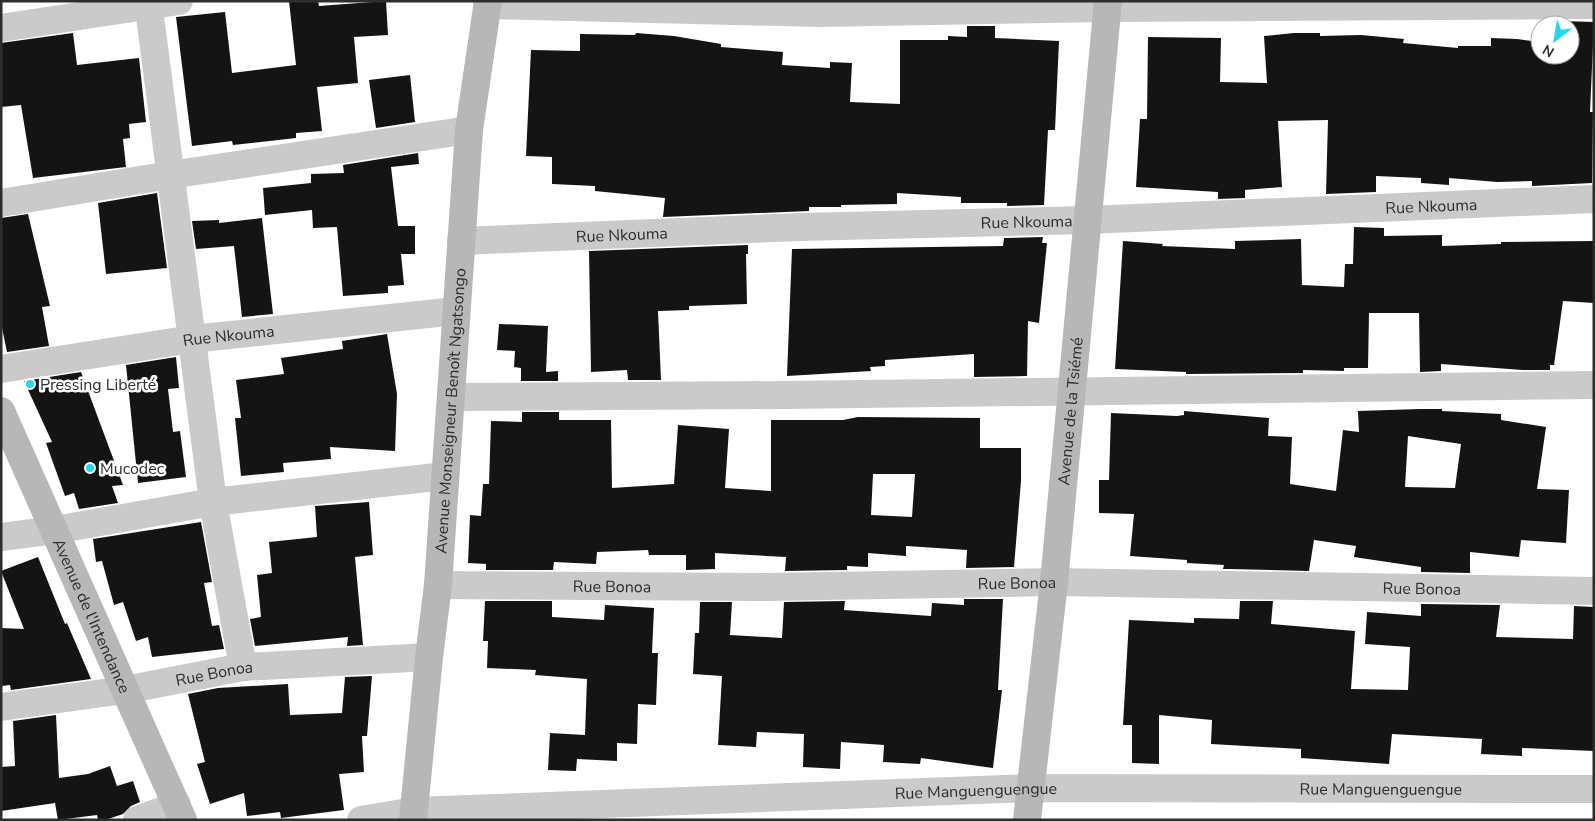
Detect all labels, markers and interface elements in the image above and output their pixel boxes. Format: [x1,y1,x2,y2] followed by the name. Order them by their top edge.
[1530,15,1580,65] north arrow
[1539,40,1558,62] text: N
[1385,194,1478,220] street label: Rue Nkouma
[980,210,1073,235] street label: Rue Nkouma
[575,222,668,248] street label: Rue Nkouma
[430,267,472,554] street label: Avenue Monseigneur Benoît Ngatsongo
[181,320,276,352] street label: Rue Nkouma
[1053,336,1089,486] street label: Avenue de la Tsiémé
[40,374,156,396] place label: Pressing Liberté
[24,378,36,390] marker: Pressing Liberté
[100,458,165,480] place label: Mucodec
[84,462,96,474] marker: Mucodec
[47,535,135,697] street label: Avenue de l'Intendance
[978,572,1056,595] street label: Rue Bonoa
[573,576,651,598] street label: Rue Bonoa
[1382,577,1461,601] street label: Rue Bonoa
[174,656,254,692] street label: Rue Bonoa
[894,778,1057,805] street label: Rue Manguenguengue
[1300,778,1462,801] street label: Rue Manguenguengue

